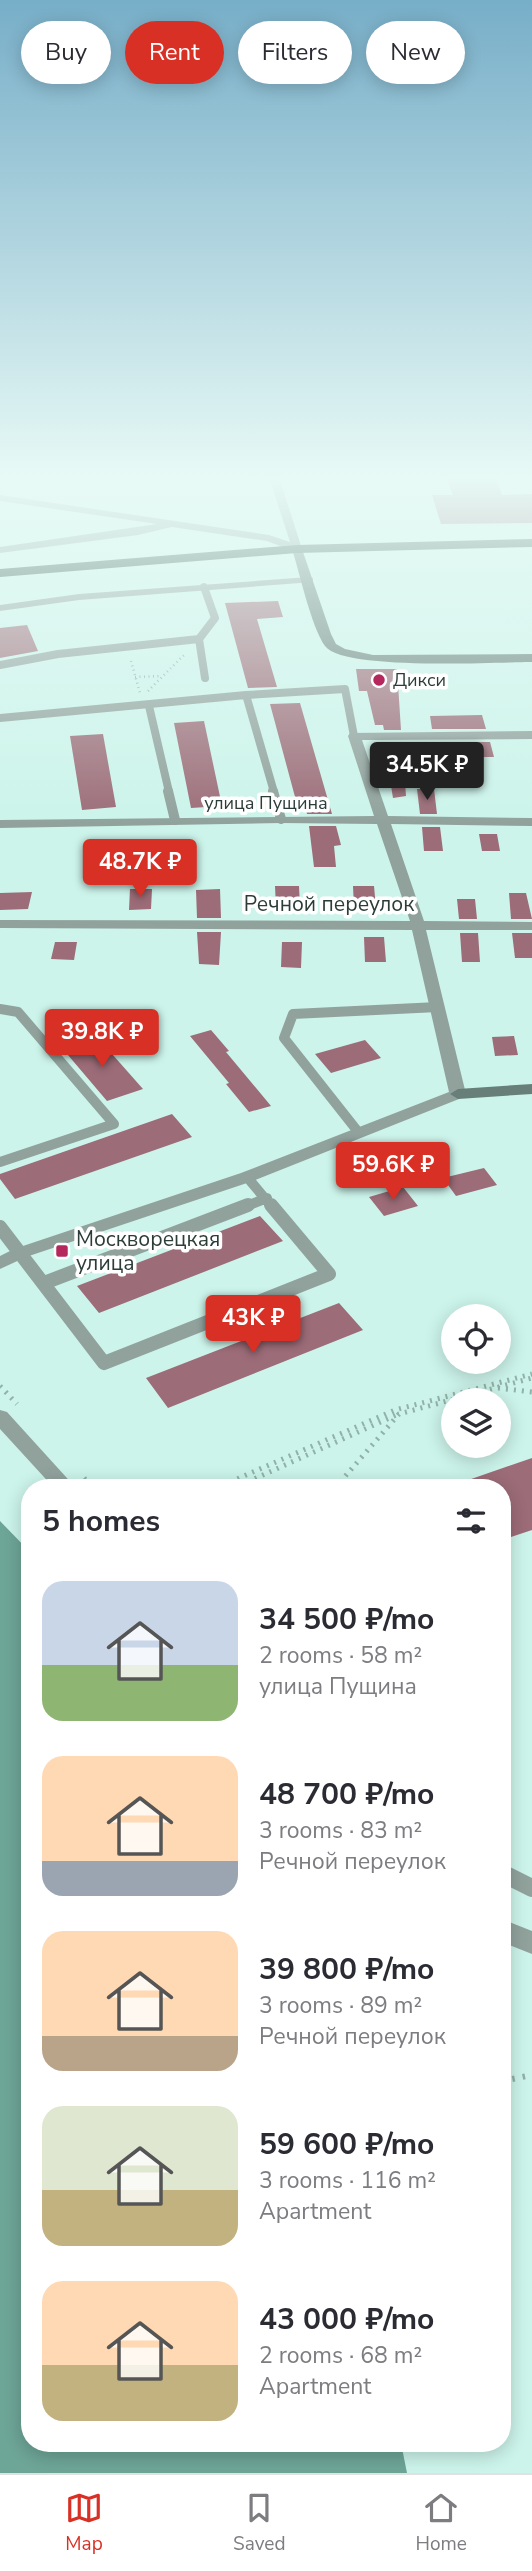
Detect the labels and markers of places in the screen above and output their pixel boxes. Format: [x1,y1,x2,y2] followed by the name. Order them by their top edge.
[393,668,446,692] place label: Дикси
[371,672,387,688] marker: Дикси
[362,742,492,802] pin: 34.5K ₽
[75,839,205,899] pin: 48.7K ₽
[37,1010,167,1069] pin: 39.8K ₽
[328,1142,458,1202] pin: 59.6K ₽
[76,1225,220,1277] place label: Москворецкая улица
[54,1243,70,1259] marker: Москворецкая улица
[204,1296,302,1355] pin: 43K ₽

